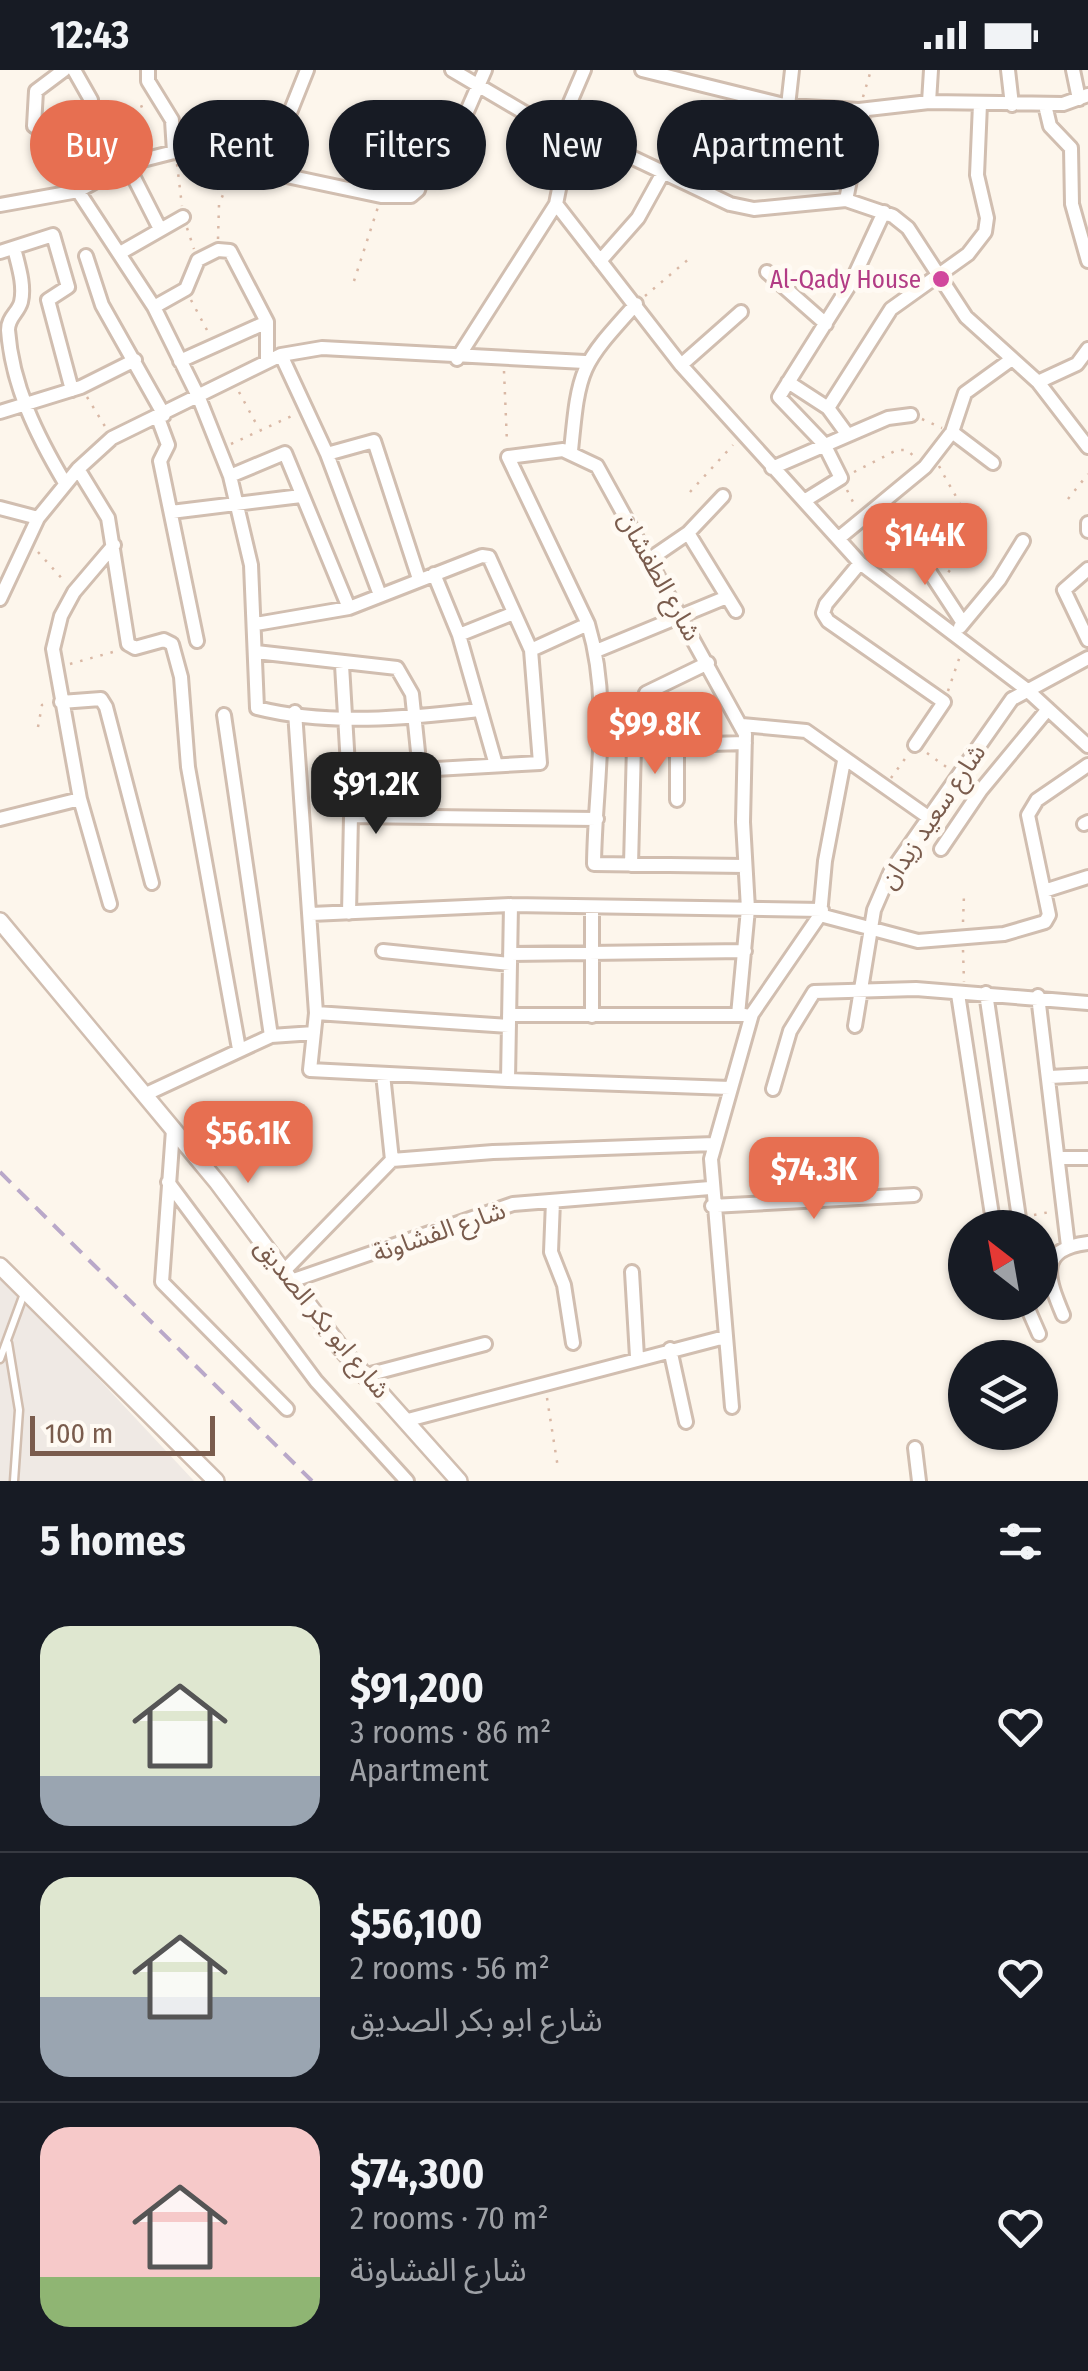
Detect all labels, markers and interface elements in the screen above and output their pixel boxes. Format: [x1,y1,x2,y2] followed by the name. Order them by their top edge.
[50,12,129,58] text: 12:43
[30,100,153,190] chip: Buy
[173,100,309,190] chip: Rent
[329,100,486,190] chip: Filters
[506,100,637,190] chip: New
[657,100,879,190] chip: Apartment
[770,265,921,295] place label: Al-Qady House
[930,268,952,290] marker: Al-Qady House
[855,503,995,588] pin: $144K
[609,507,707,648] street label: شارع الطفشان
[885,516,965,554] text: $144K
[574,692,736,777] pin: $99.8K
[609,705,701,743] text: $99.8K
[873,739,995,896] street label: شارع سعيد زيدان
[295,752,457,837] pin: $91.2K
[333,765,419,803] text: $91.2K
[167,1101,329,1186] pin: $56.1K
[206,1114,290,1152] text: $56.1K
[733,1137,895,1222] pin: $74.3K
[771,1150,857,1188] text: $74.3K
[369,1195,510,1271] street label: شارع الفشاونة
[948,1210,1058,1320] north arrow
[948,1210,1058,1450] map controls
[246,1233,396,1407] street label: شارع ابو بكر الصديق
[948,1340,1058,1450] button: layers
[30,1411,215,1456] scale bar
[45,1417,113,1450] text: 100 m
[993,1514,1048,1569] icon: filters
[40,1516,186,1566] text: 5 homes
[350,1663,484,1713] text: $91,200
[120,1666,240,1786] icon: home
[993,1699,1048,1754] icon: heart
[350,1713,551,1751] text: 3 rooms · 86 m²
[350,1751,489,1789] text: Apartment
[350,1899,482,1949] text: $56,100
[120,1917,240,2037] icon: home
[350,1949,550,1987] text: 2 rooms · 56 m²
[993,1950,1048,2005] icon: heart
[350,2001,603,2039] text: شارع ابو بكر الصديق
[350,2149,484,2199] text: $74,300
[120,2167,240,2287] icon: home
[350,2199,549,2237] text: 2 rooms · 70 m²
[993,2200,1048,2255] icon: heart
[350,2251,527,2289] text: شارع الفشاونة

